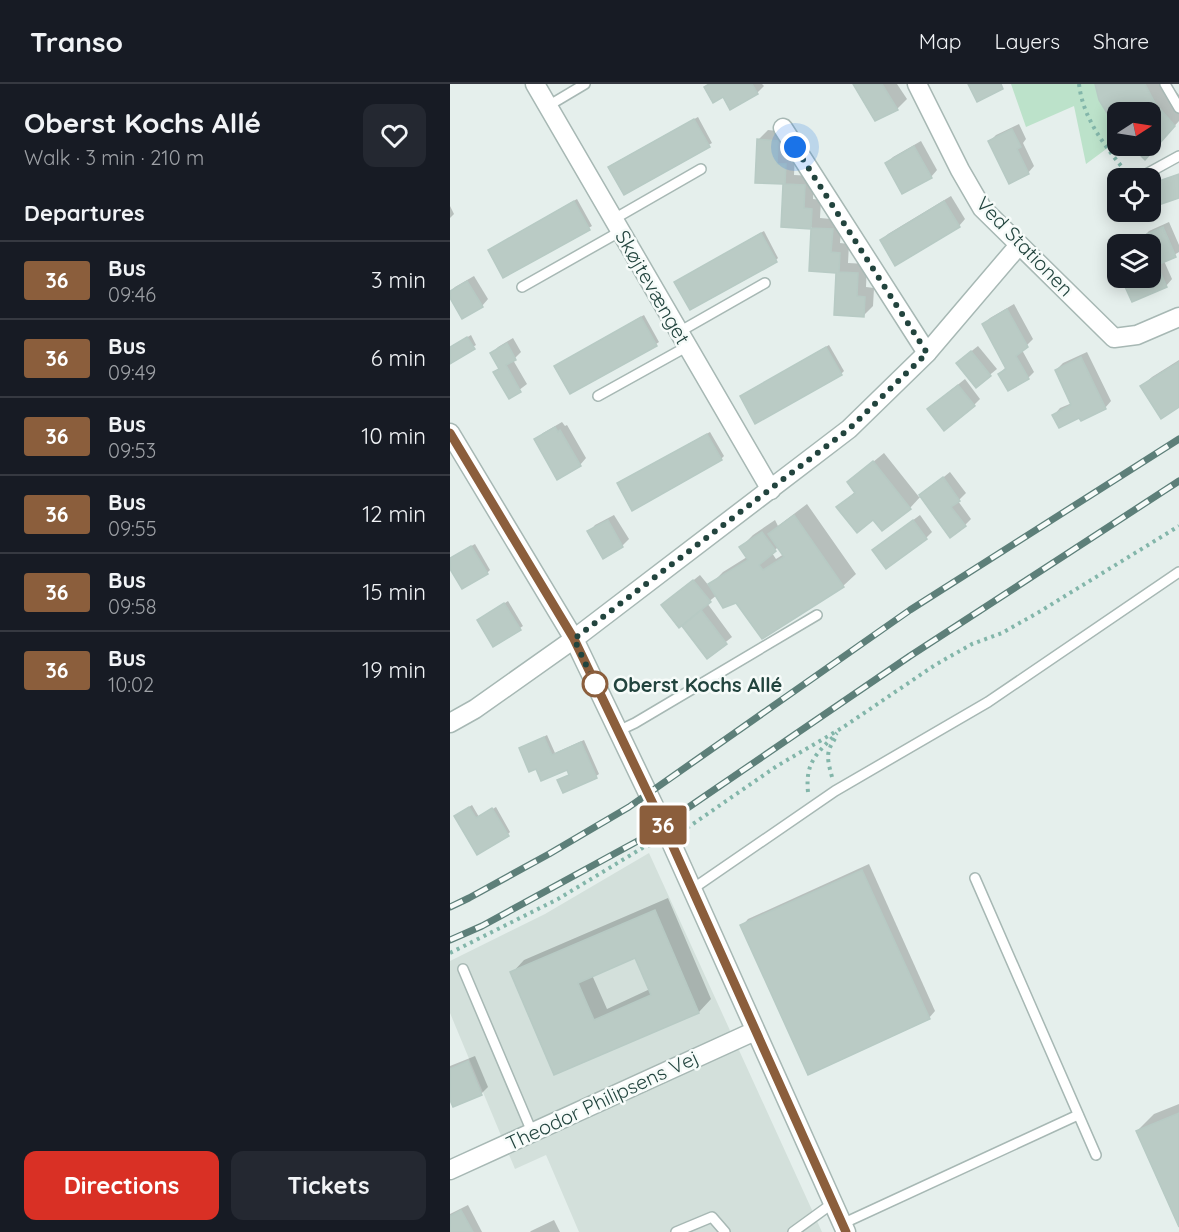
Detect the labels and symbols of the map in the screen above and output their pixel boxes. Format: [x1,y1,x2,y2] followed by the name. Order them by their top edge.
[1107,102,1161,156] north arrow
[780,132,810,162] your location
[971,191,1079,301] street label: Ved Stationen
[610,225,696,349] street label: Skøjtevænget
[582,671,608,697] marker: Oberst Kochs Allé
[613,672,782,697] place label: Oberst Kochs Allé
[636,806,690,844] line badge: 36
[502,1044,702,1156] street label: Theodor Philipsens Vej

